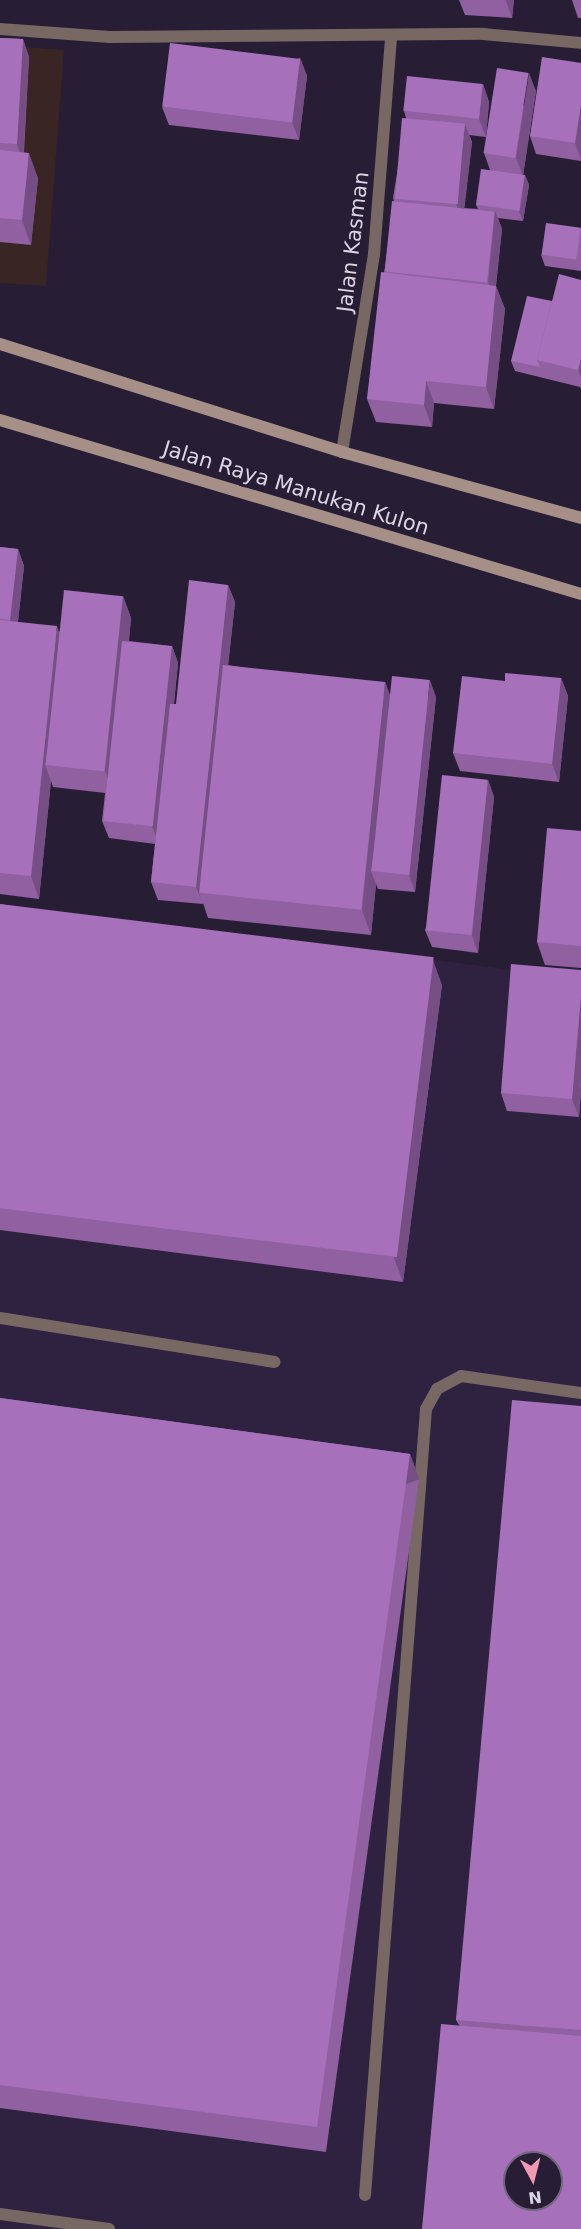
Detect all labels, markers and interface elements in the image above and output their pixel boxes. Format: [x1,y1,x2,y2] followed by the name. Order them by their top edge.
[332,170,374,314] street label: Jalan Kasman
[160,435,432,541] street label: Jalan Raya Manukan Kulon
[503,2151,563,2211] north arrow
[527,2187,543,2208] text: N

